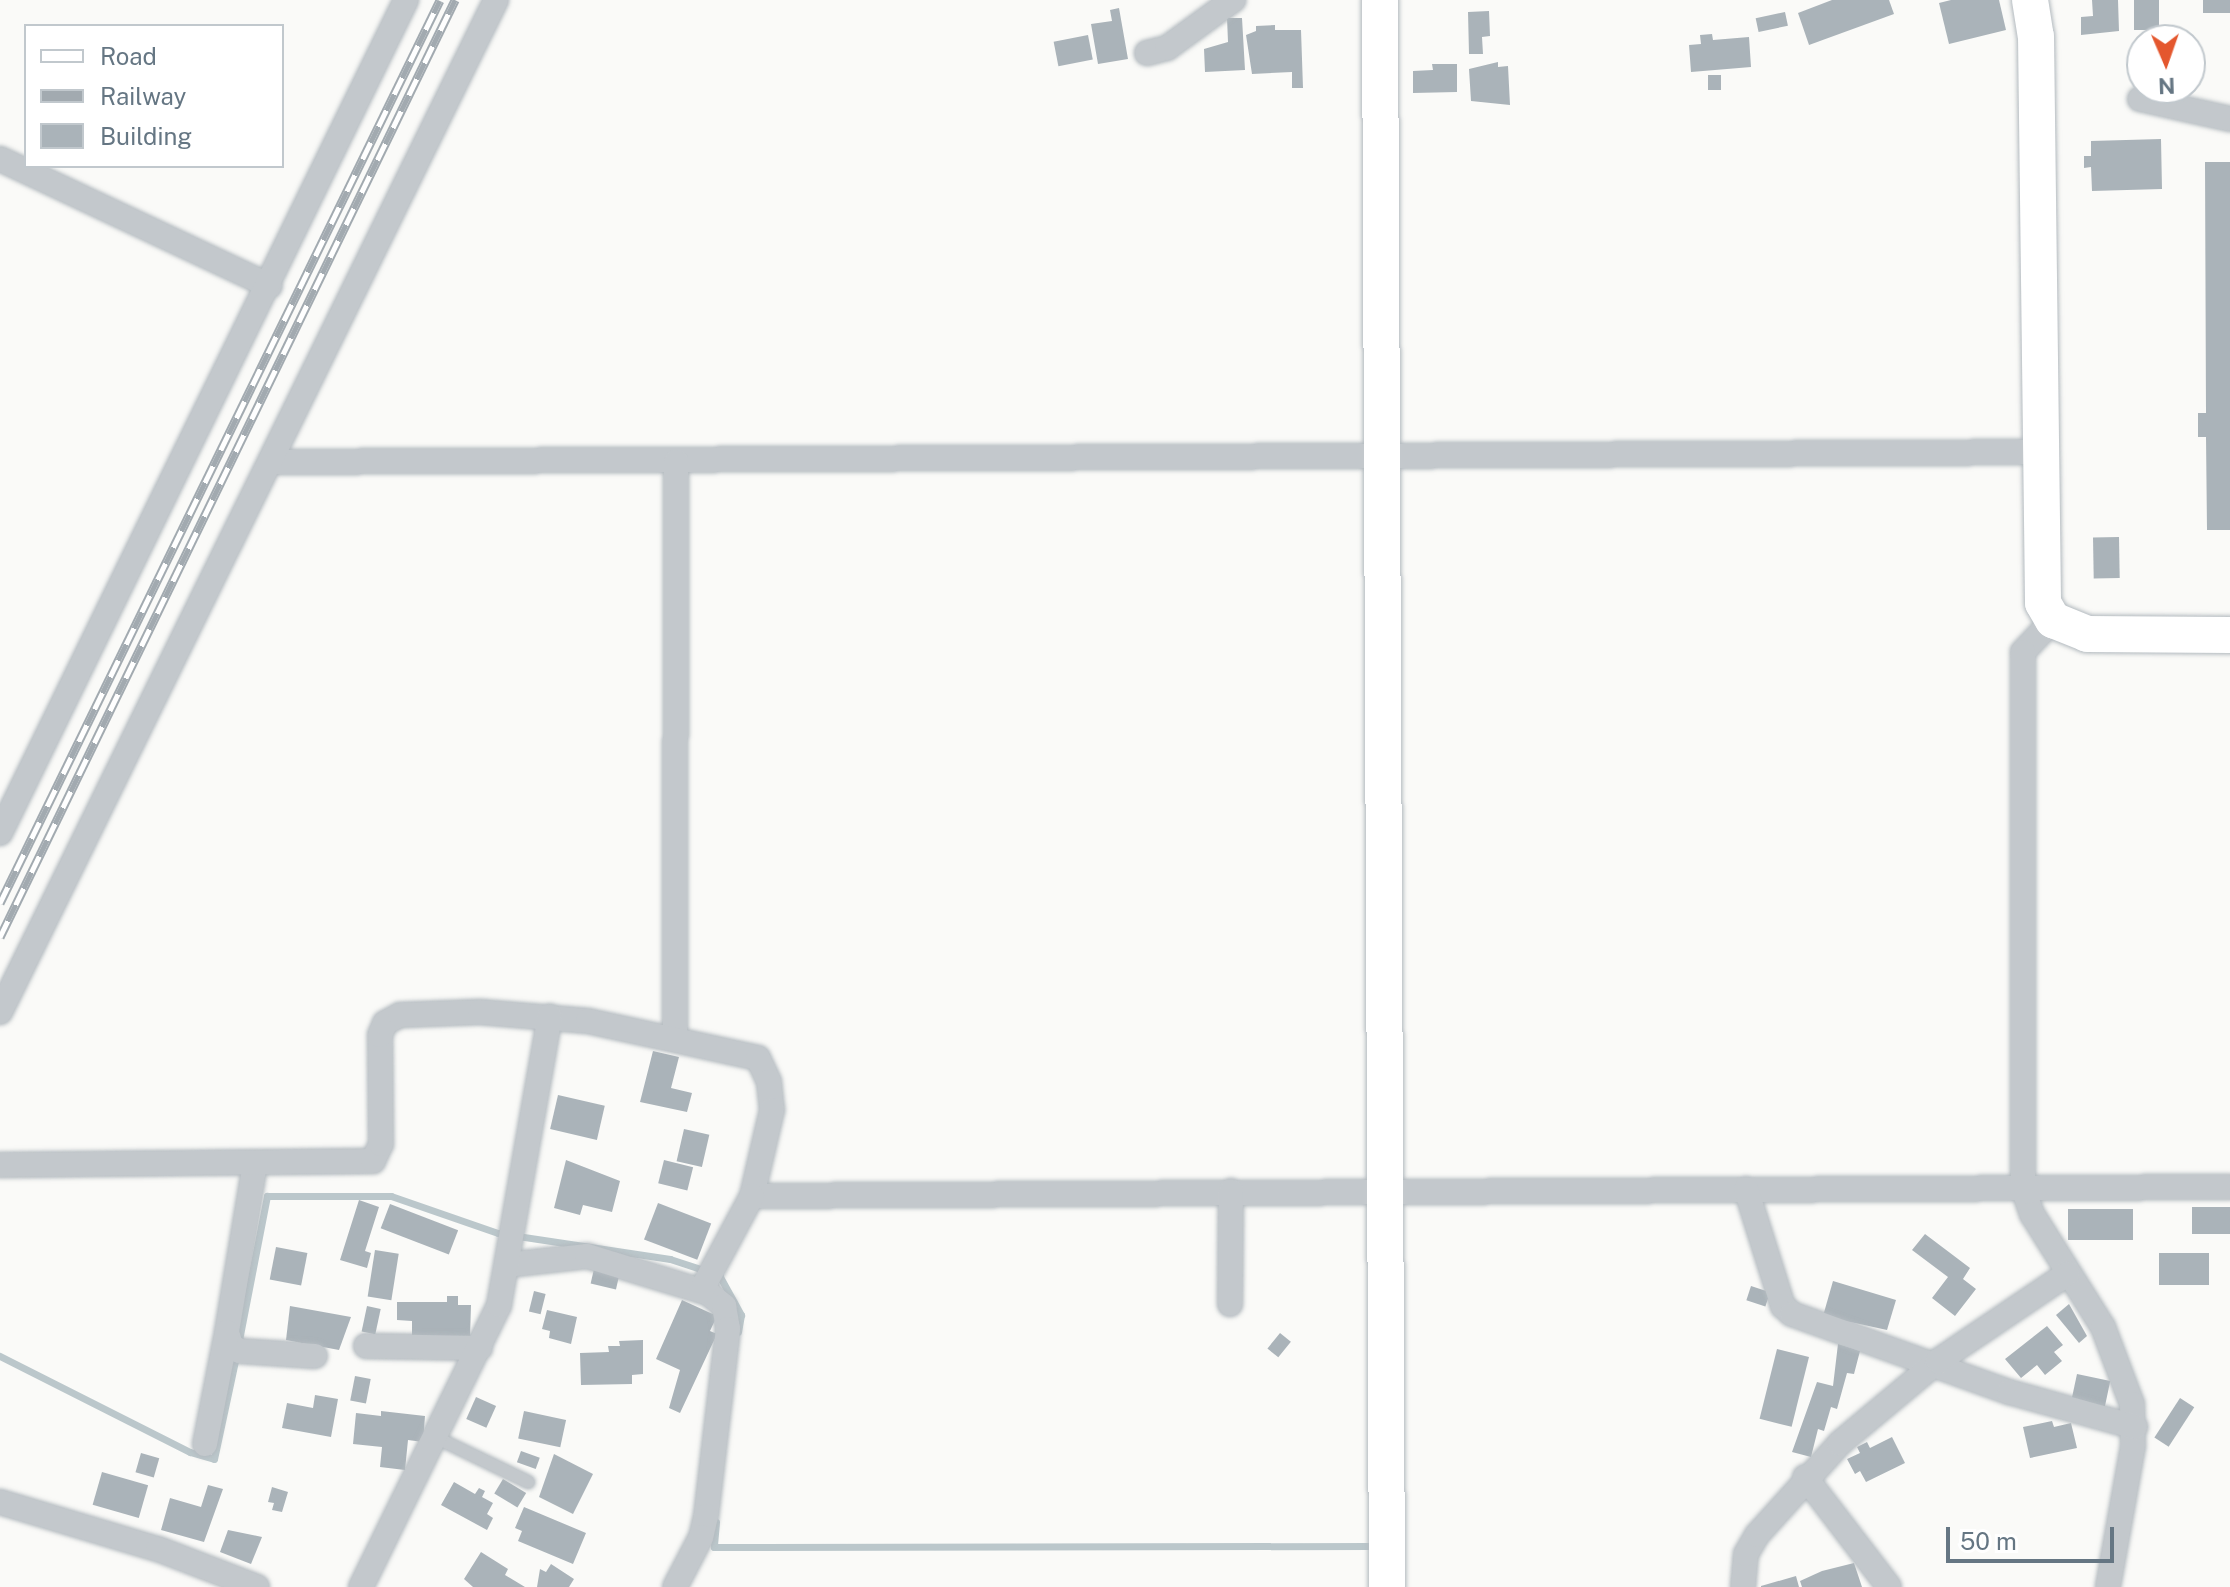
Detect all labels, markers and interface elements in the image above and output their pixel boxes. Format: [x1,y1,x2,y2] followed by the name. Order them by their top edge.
[24,24,284,168] legend
[2126,24,2206,104] north arrow
[100,42,157,70] text: Road
[2158,73,2176,99] text: N
[100,82,186,110] text: Railway
[100,122,192,150] text: Building
[1950,1511,2118,1561] scale bar
[1960,1527,2017,1555] text: 50 m

